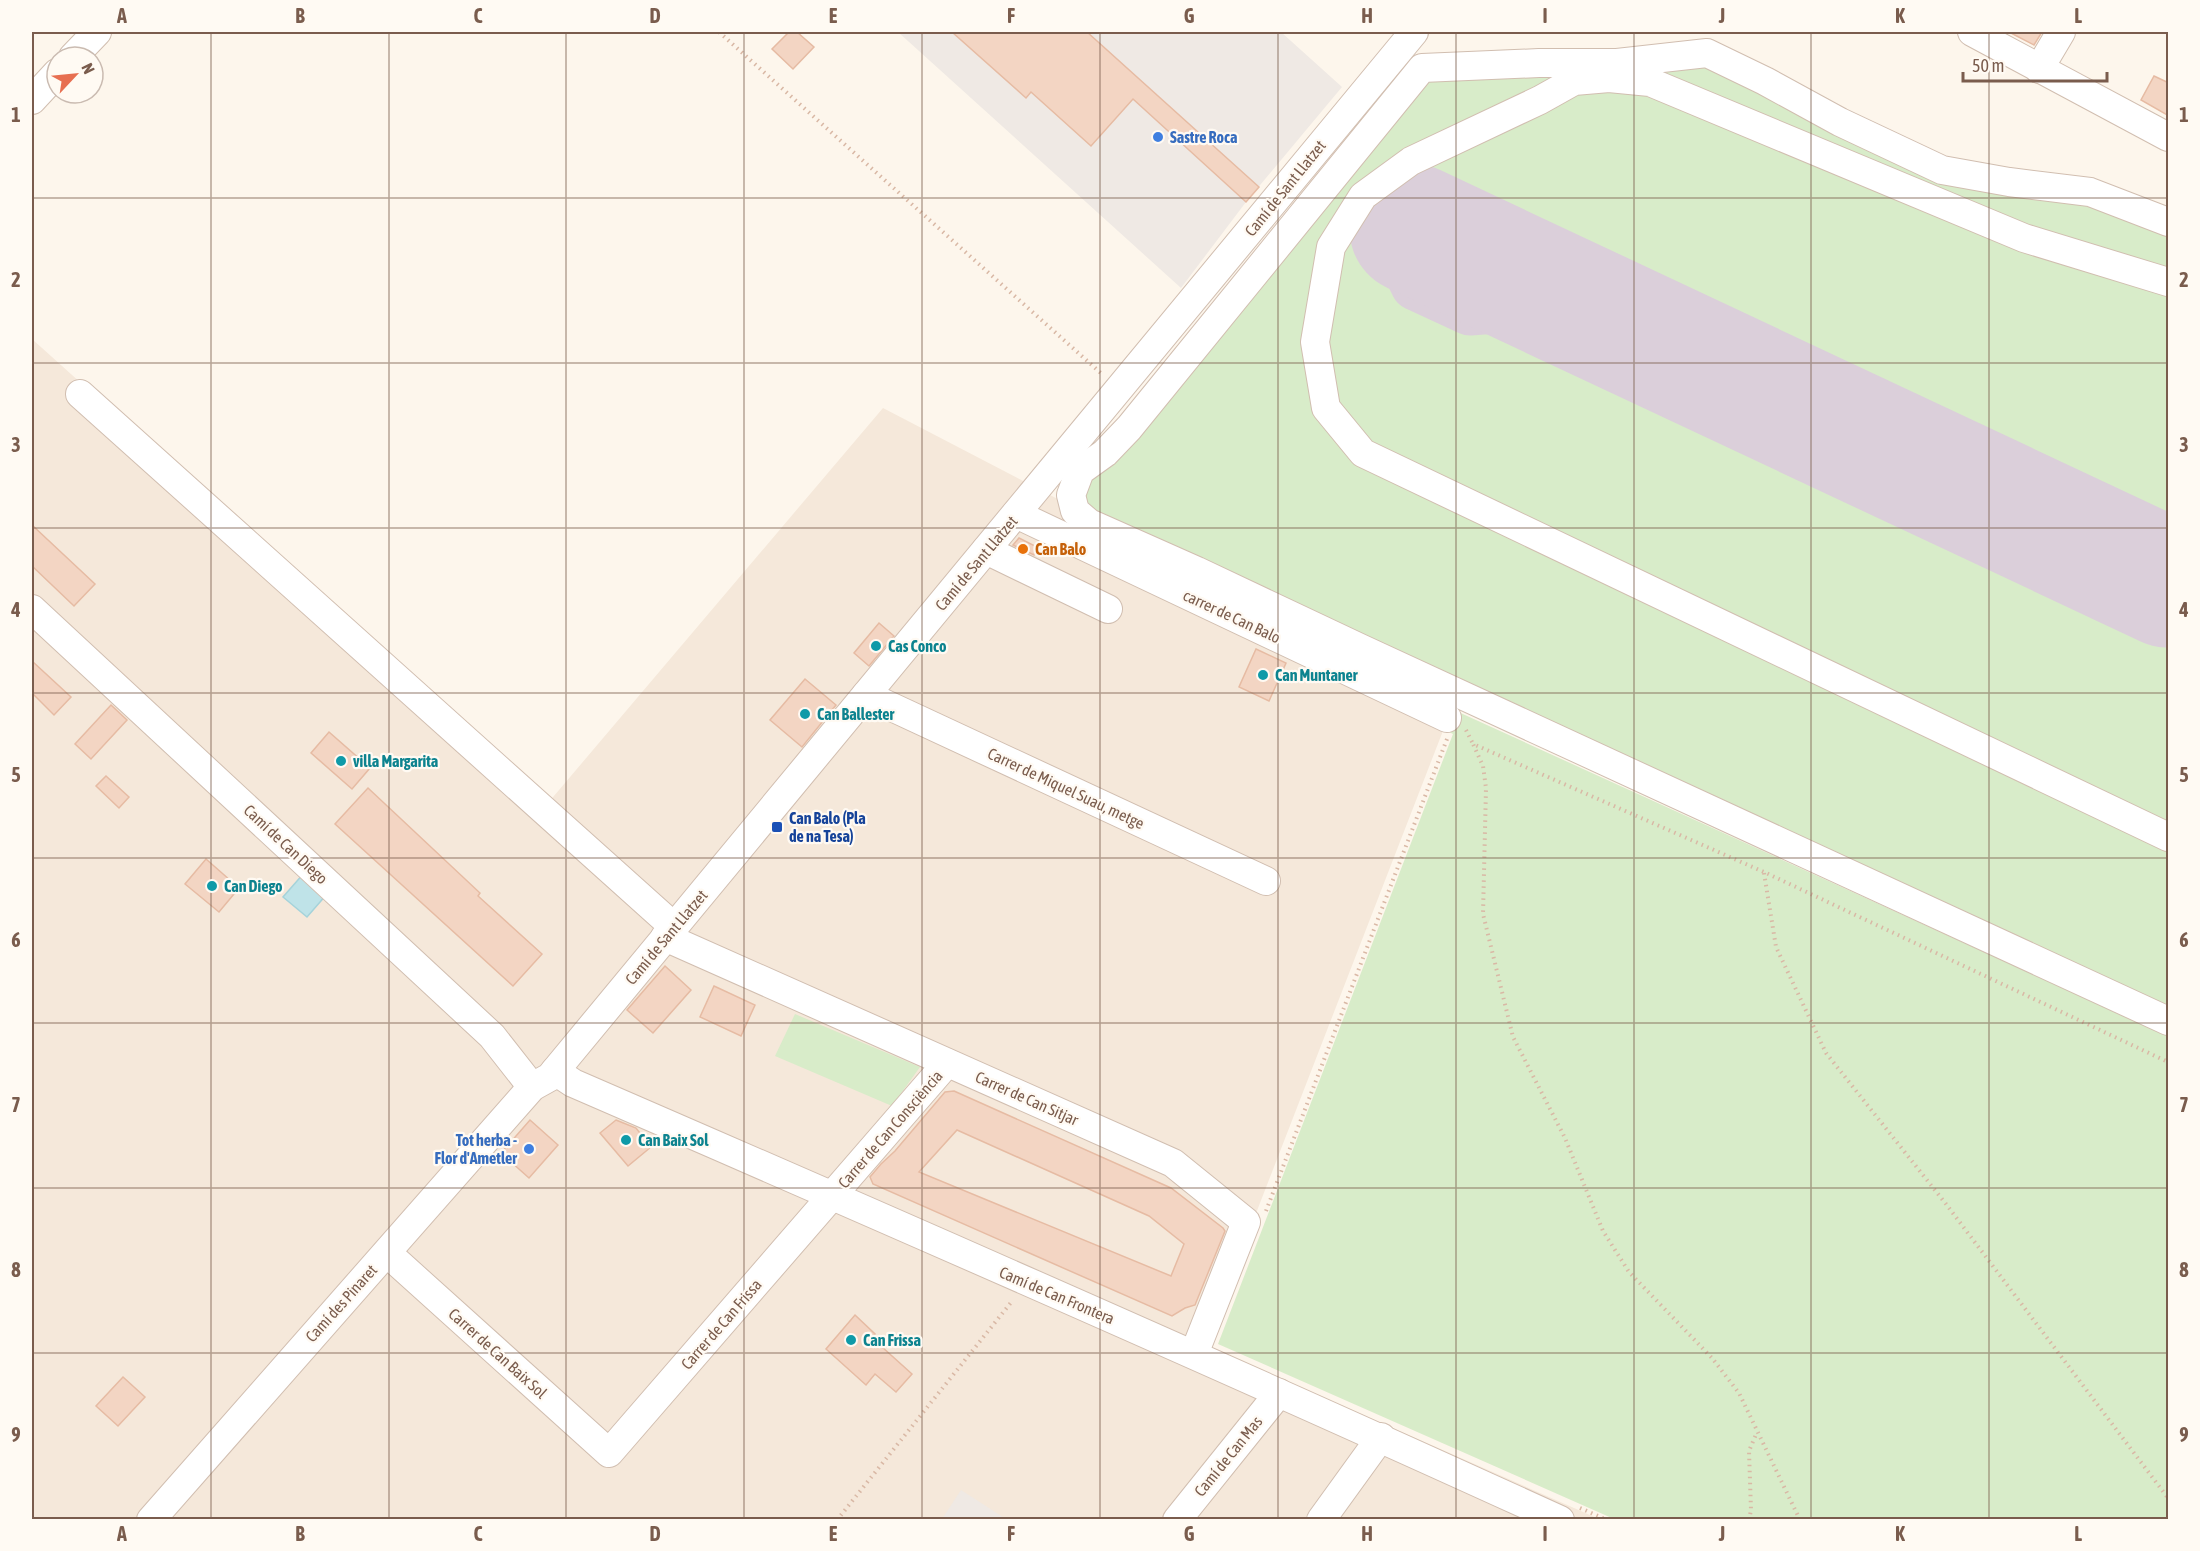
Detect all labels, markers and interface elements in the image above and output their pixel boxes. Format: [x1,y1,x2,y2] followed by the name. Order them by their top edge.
[116,4,127,27] text: A
[295,4,305,27] text: B
[474,4,483,27] text: C
[649,4,661,27] text: D
[829,4,838,27] text: E
[1007,4,1015,27] text: F
[1184,4,1195,27] text: G
[1361,4,1373,27] text: H
[1542,4,1548,27] text: I
[1718,4,1725,27] text: J
[1895,4,1905,27] text: K
[2074,4,2082,27] text: L
[45,45,105,105] north arrow
[1963,45,2107,83] scale bar
[1972,55,2004,76] text: 50 m
[78,60,99,77] text: N
[11,103,21,126] text: 1
[2179,103,2189,126] text: 1
[1170,128,1237,146] place label: Sastre Roca
[1151,130,1165,144] marker: Sastre Roca
[1241,136,1329,239] street label: Camí de Sant Llatzet
[11,268,21,291] text: 2
[2179,268,2189,291] text: 2
[11,433,21,456] text: 3
[2179,433,2189,456] text: 3
[931,512,1021,614] street label: Camí de Sant Llatzet
[1035,540,1087,558] place label: Can Balo
[1016,542,1030,556] marker: Can Balo
[1181,586,1283,646] street label: carrer de Can Balo
[10,598,21,621] text: 4
[2178,598,2189,621] text: 4
[888,637,947,655] place label: Cas Conco
[869,639,883,653] marker: Cas Conco
[1275,666,1358,684] place label: Can Muntaner
[1256,668,1270,682] marker: Can Muntaner
[817,705,895,723] place label: Can Ballester
[798,707,812,721] marker: Can Ballester
[984,744,1147,833] street label: Carrer de Miquel Suau, metge
[353,752,438,770] place label: villa Margarita
[334,754,348,768] marker: villa Margarita
[11,763,21,786] text: 5
[2179,763,2189,786] text: 5
[240,800,332,888] street label: Camí de Can Diego
[789,809,866,845] place label: Can Balo (Pla de na Tesa)
[770,820,784,834] marker: Can Balo (Pla de na Tesa)
[224,876,283,896] place label: Can Diego
[205,879,219,893] marker: Can Diego
[621,886,711,988] street label: Camí de Sant Llatzet
[11,928,21,951] text: 6
[2179,928,2189,951] text: 6
[834,1067,946,1191] street label: Carrer de Can Consciència
[972,1067,1081,1130] street label: Carrer de Can Sitjar
[11,1093,21,1116] text: 7
[2179,1093,2189,1116] text: 7
[435,1131,517,1167] place label: Tot herba - Flor d'Ametler
[638,1131,709,1149] place label: Can Baix Sol
[619,1133,633,1147] marker: Can Baix Sol
[522,1142,536,1156] marker: Tot herba - Flor d'Ametler
[11,1258,21,1281] text: 8
[2179,1258,2189,1281] text: 8
[302,1260,381,1345] street label: Camí des Pinaret
[997,1263,1117,1327] street label: Camí de Can Frontera
[677,1275,765,1373] street label: Carrer de Can Frissa
[445,1304,551,1402] street label: Carrer de Can Baix Sol
[863,1331,921,1349] place label: Can Frissa
[844,1333,858,1347] marker: Can Frissa
[1190,1412,1266,1500] street label: Camí de Can Mas
[11,1423,21,1446] text: 9
[2179,1423,2189,1446] text: 9
[116,1522,127,1545] text: A
[295,1522,305,1545] text: B
[474,1522,483,1545] text: C
[649,1522,661,1545] text: D
[829,1522,838,1545] text: E
[1007,1522,1015,1545] text: F
[1184,1522,1195,1545] text: G
[1361,1522,1373,1545] text: H
[1542,1522,1548,1545] text: I
[1718,1522,1725,1545] text: J
[1895,1522,1905,1545] text: K
[2074,1522,2082,1545] text: L

